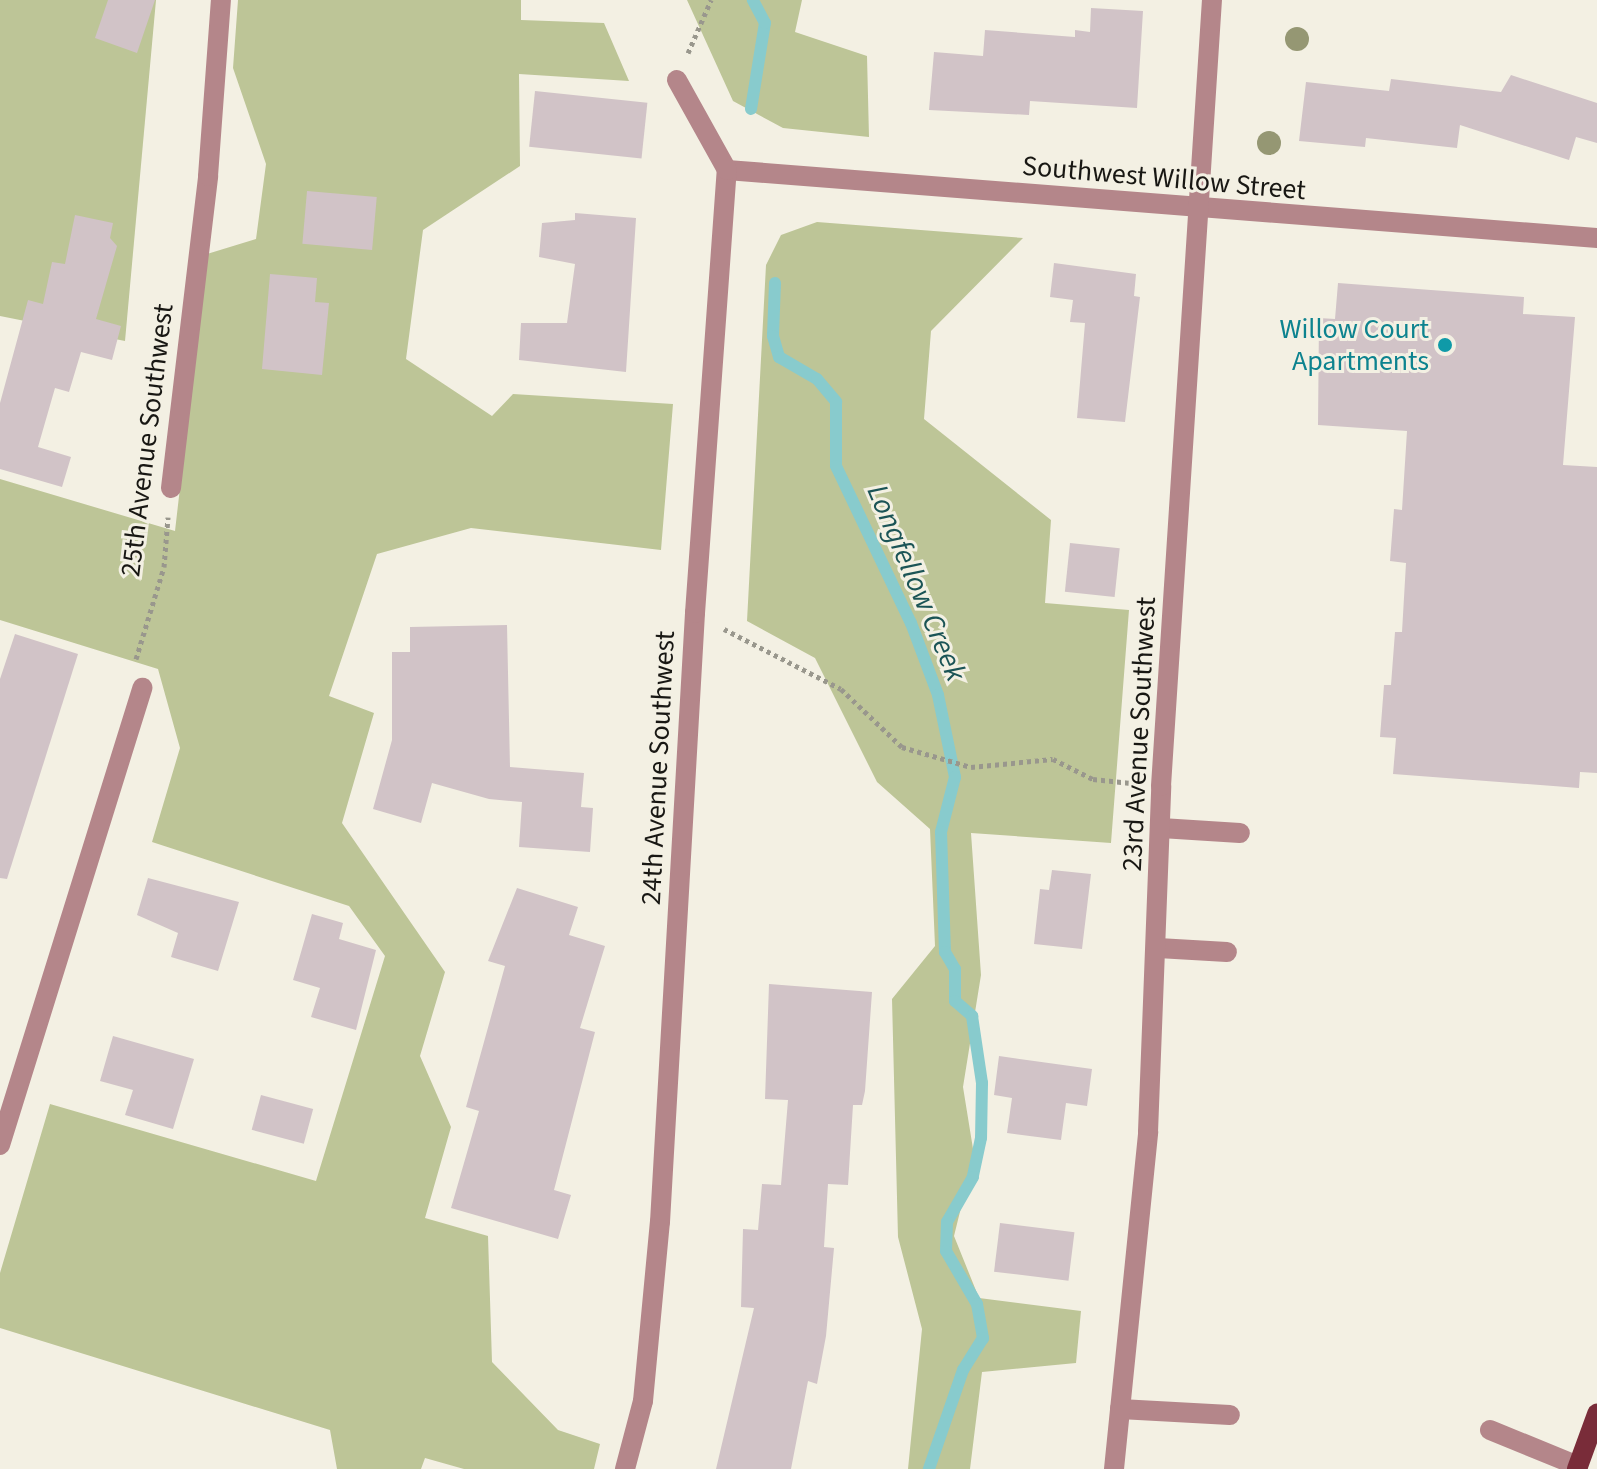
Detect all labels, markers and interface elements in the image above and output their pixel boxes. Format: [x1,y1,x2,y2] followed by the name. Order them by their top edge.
[1021,149,1307,207] street label: Southwest Willow Street
[114,302,180,578] street label: 25th Avenue Southwest
[1279,312,1429,378] place label: Willow Court Apartments
[1436,336,1454,354] marker: Willow Court Apartments
[858,479,974,687] water label: Longfellow Creek
[1115,596,1163,872] street label: 23rd Avenue Southwest
[634,630,682,906] street label: 24th Avenue Southwest

